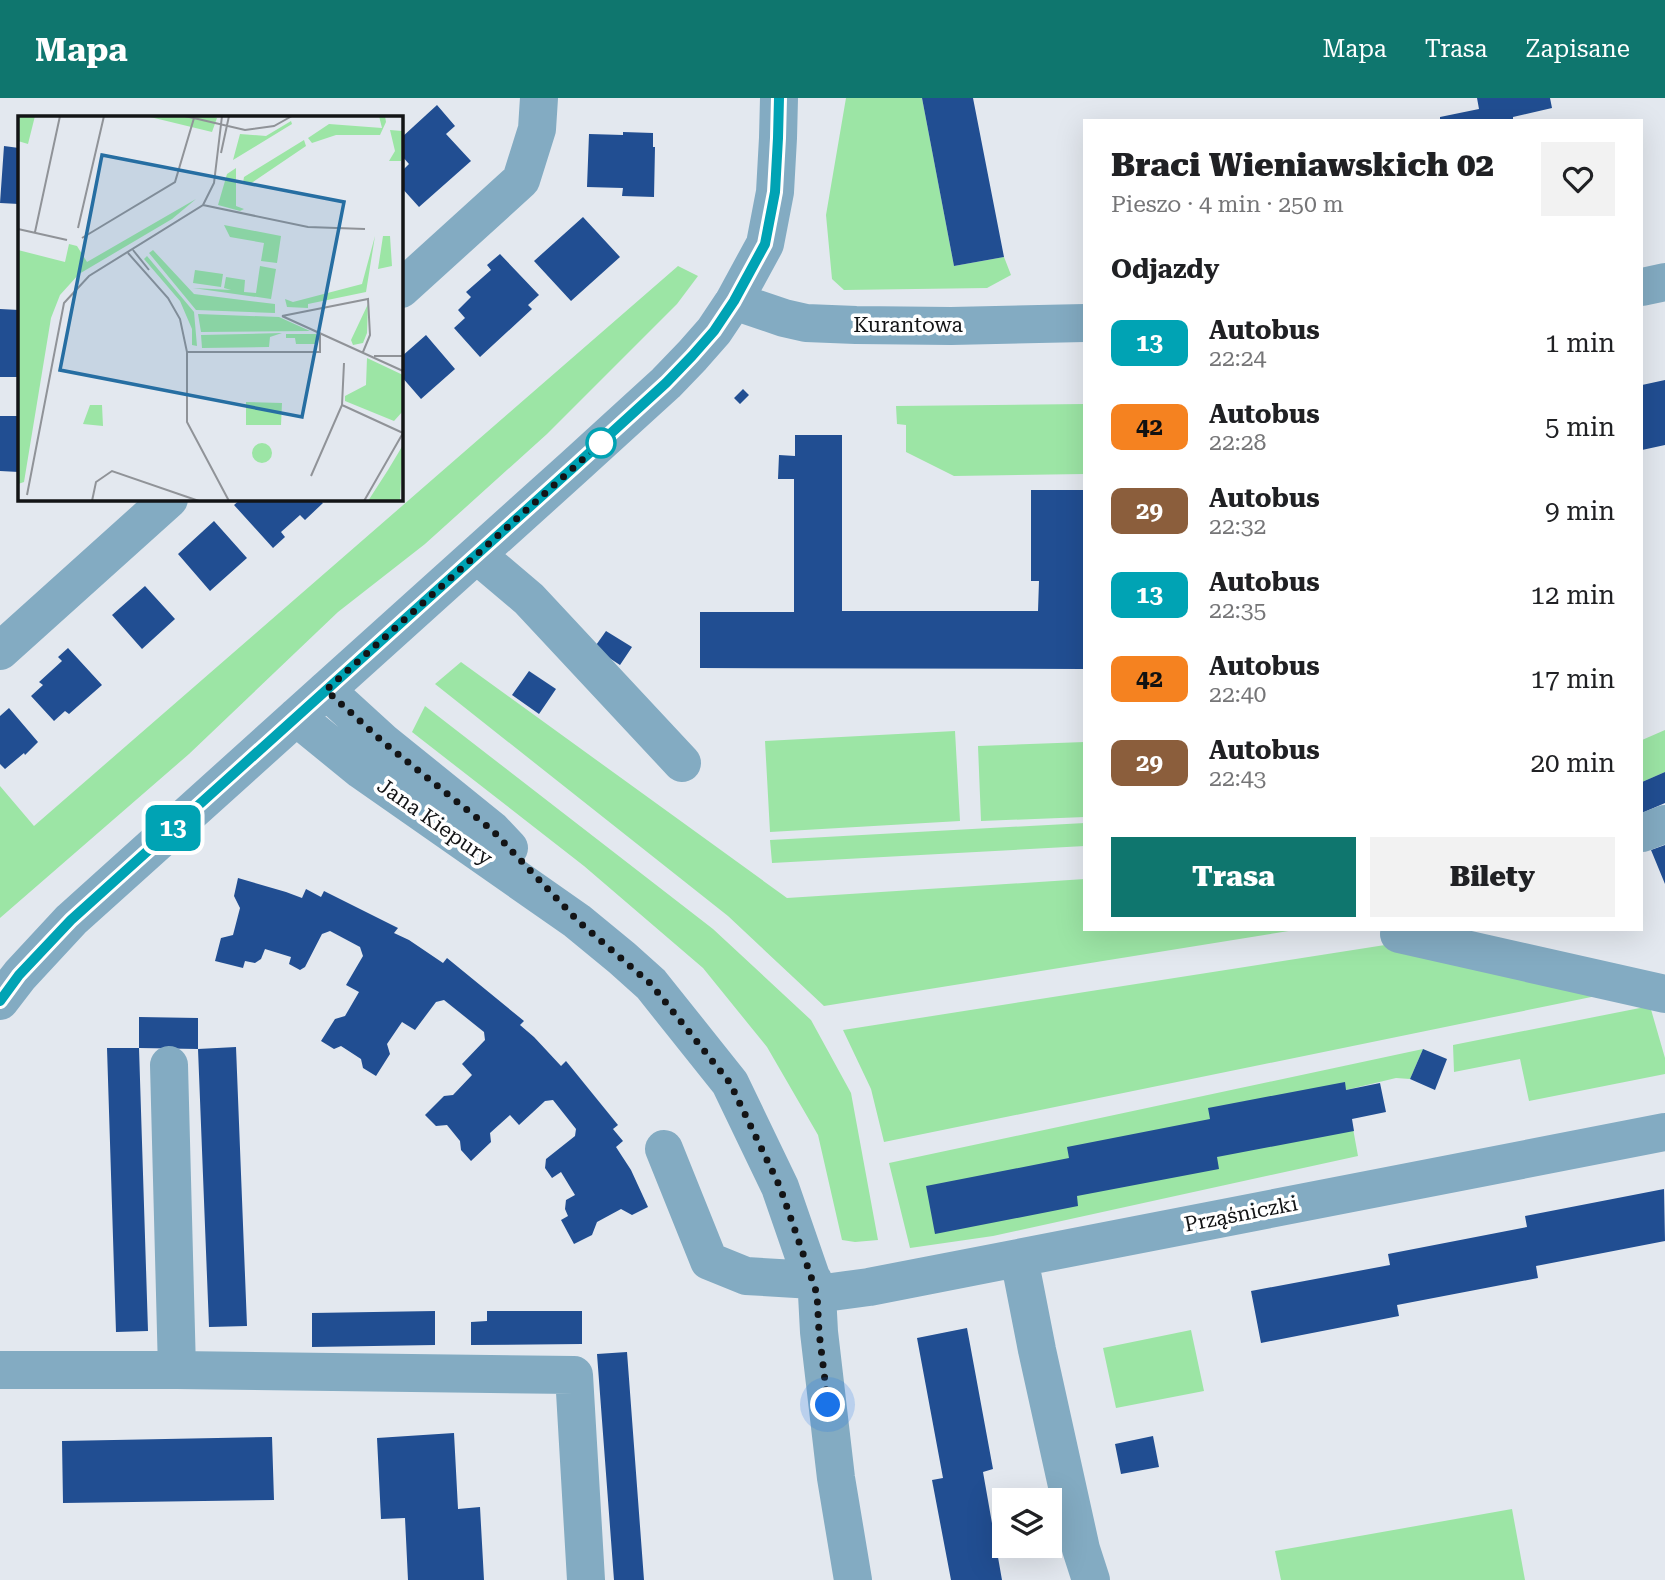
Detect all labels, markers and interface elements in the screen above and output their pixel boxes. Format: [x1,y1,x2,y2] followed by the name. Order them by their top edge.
[35,30,128,69] text: Mapa
[1323,35,1387,63] text: Mapa
[1425,35,1487,63] text: Trasa
[1525,35,1630,63] text: Zapisane
[18,116,402,500] inset map
[1541,142,1615,216] button: heart
[1111,145,1494,184] text: Braci Wieniawskich 02
[1111,191,1344,218] text: Pieszo · 4 min · 250 m
[1111,254,1219,284] text: Odjazdy
[853,313,963,337] street label: Kurantowa
[1209,315,1320,345] text: Autobus
[1545,328,1615,358] text: 1 min
[1136,329,1163,357] text: 13
[1209,345,1266,372] text: 22:24
[1209,399,1320,429] text: Autobus
[1545,412,1615,442] text: 5 min
[1136,413,1163,441] text: 42
[586,428,616,458] unlabelled marker
[1209,429,1266,456] text: 22:28
[1209,483,1320,513] text: Autobus
[1545,496,1615,526] text: 9 min
[1136,497,1163,525] text: 29
[1209,513,1266,540] text: 22:32
[1209,567,1320,597] text: Autobus
[1531,580,1615,610] text: 12 min
[1136,581,1163,609] text: 13
[1209,597,1266,624] text: 22:35
[1209,651,1320,681] text: Autobus
[1531,664,1615,694] text: 17 min
[1136,665,1163,693] text: 42
[1209,681,1266,708] text: 22:40
[1209,735,1320,765] text: Autobus
[1531,748,1615,778] text: 20 min
[1136,749,1163,777] text: 29
[1209,765,1266,792] text: 22:43
[373,774,498,871] street label: Jana Kiepury
[142,805,204,851] line badge: 13
[160,814,186,842] text: 13
[1111,837,1356,917] button: Trasa
[1370,837,1615,917] button: Bilety
[1182,1191,1300,1237] street label: Prząśniczki
[810,1387,845,1422] your location
[992,1488,1062,1558] map controls
[992,1488,1062,1558] button: layers

